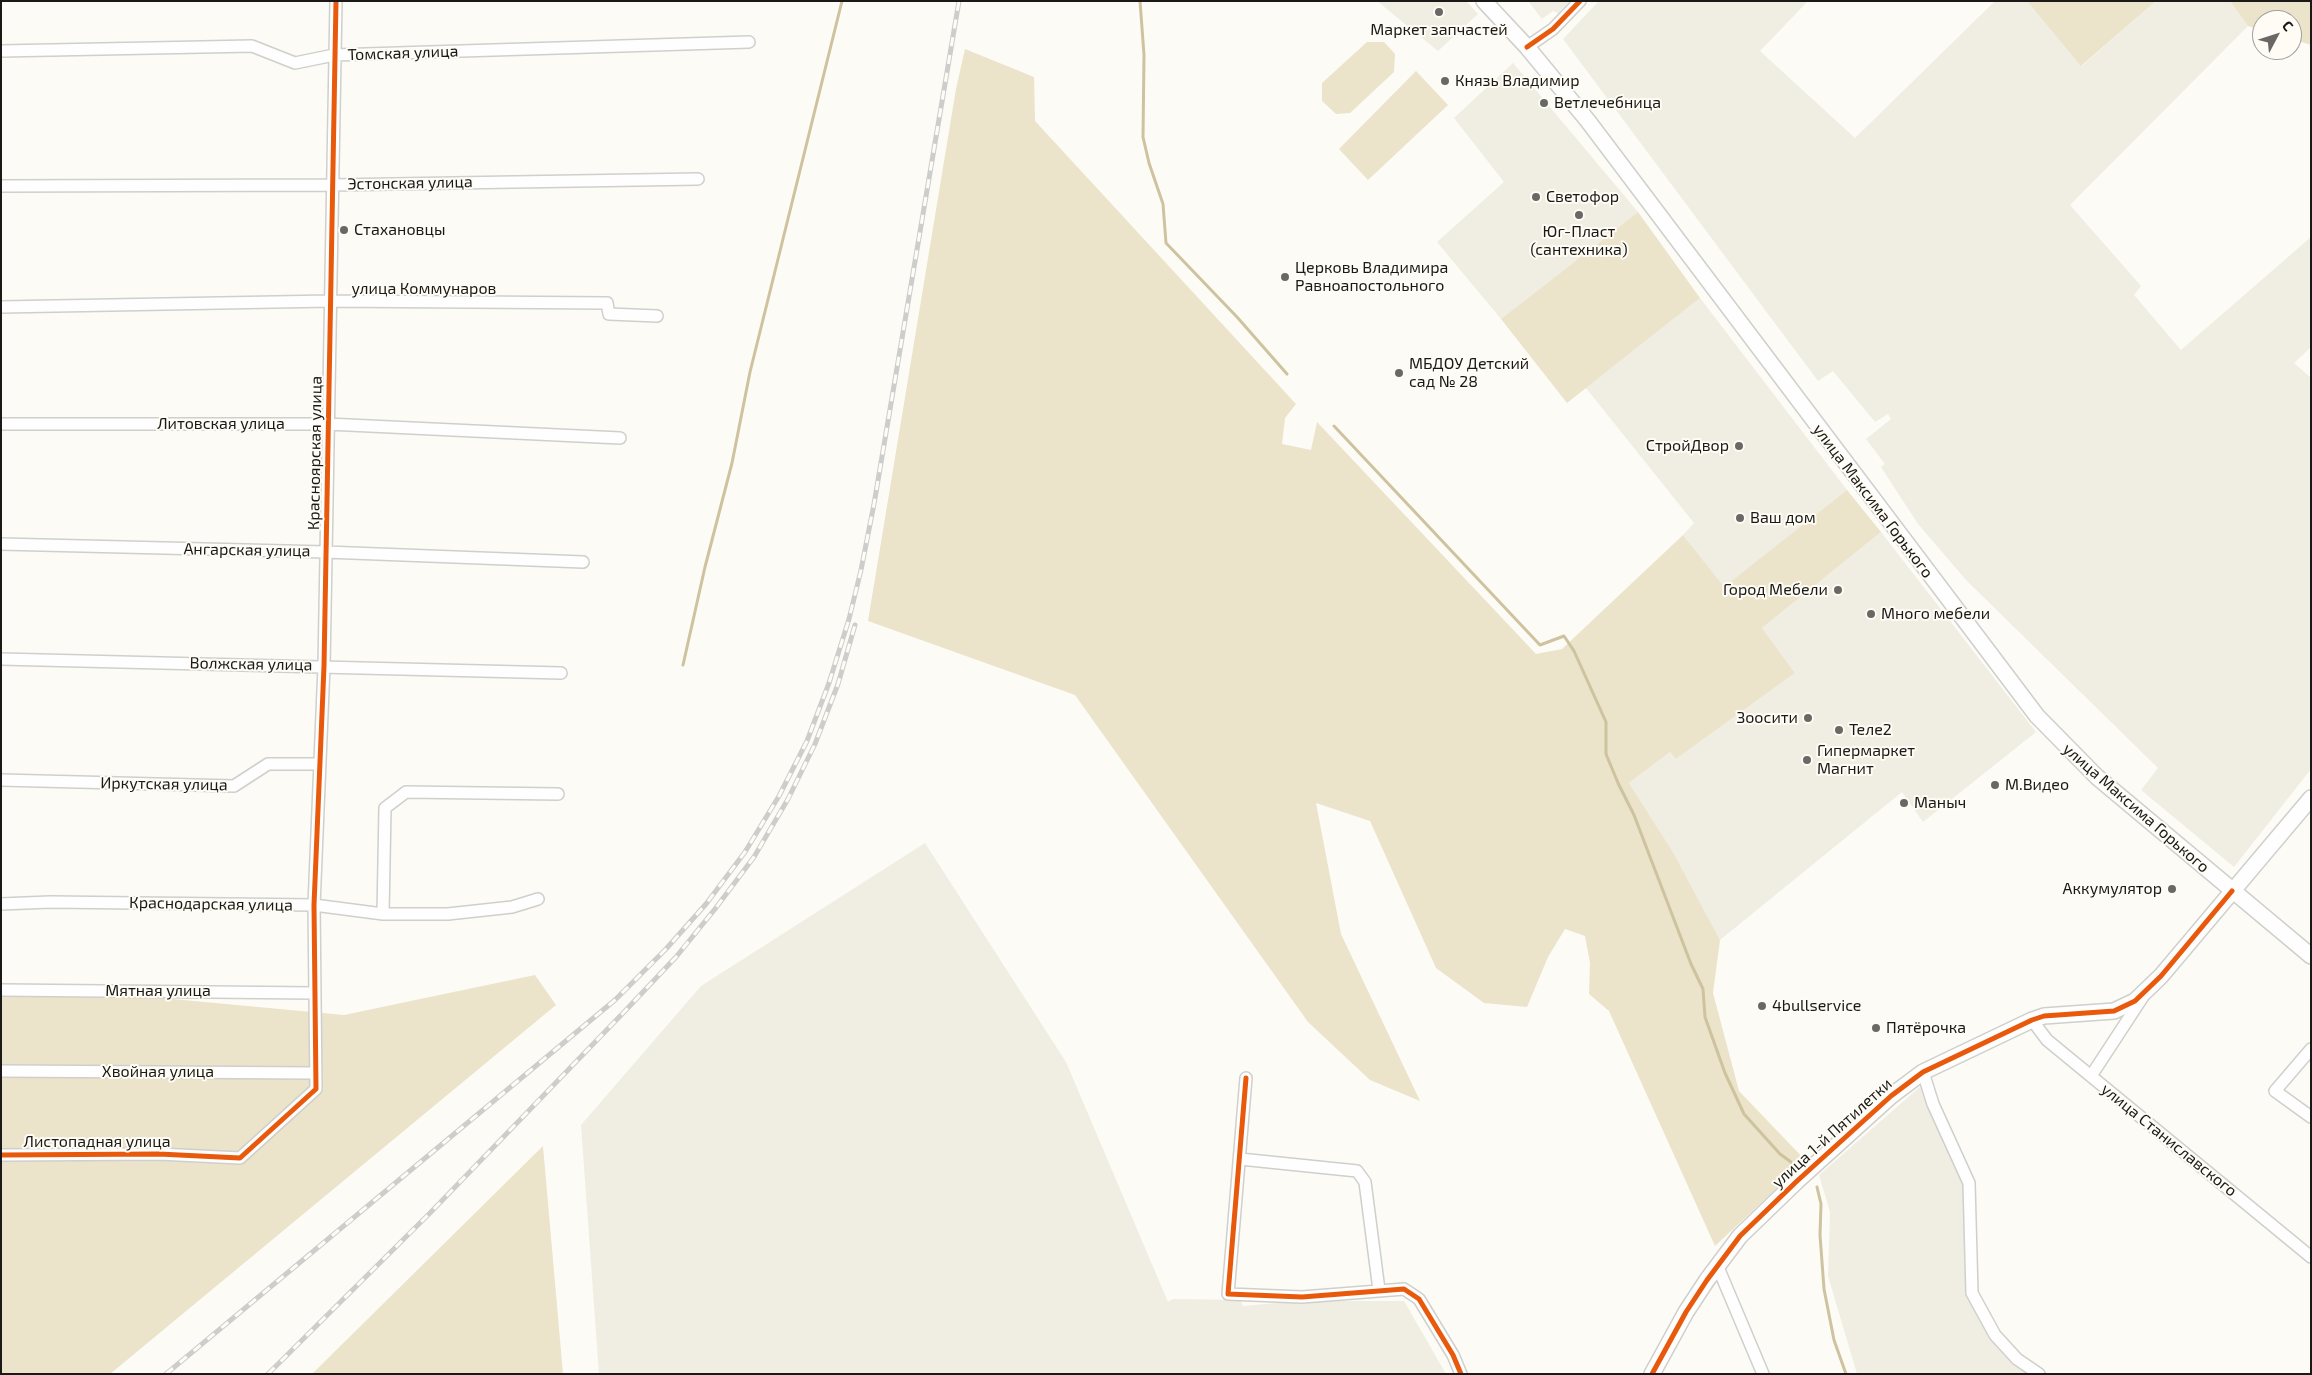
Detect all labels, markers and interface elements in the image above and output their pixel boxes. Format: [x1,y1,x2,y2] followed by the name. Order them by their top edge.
[1433,6,1445,18] marker: Маркет запчастей
[2252,10,2302,60] north arrow
[2279,17,2297,34] text: С
[1370,20,1508,40] place label: Маркет запчастей
[347,41,459,65] street label: Томская улица
[1455,71,1580,91] place label: Князь Владимир
[1439,75,1451,87] marker: Князь Владимир
[1554,93,1661,113] place label: Ветлечебница
[1538,97,1550,109] marker: Ветлечебница
[347,172,473,194] street label: Эстонская улица
[1546,187,1619,207] place label: Светофор
[1530,191,1542,203] marker: Светофор
[1573,209,1585,221] marker: Юг-Пласт (сантехника)
[354,220,445,240] place label: Стахановцы
[1530,222,1628,260] place label: Юг-Пласт (сантехника)
[338,224,350,236] marker: Стахановцы
[1295,258,1448,296] place label: Церковь Владимира Равноапостольного
[1279,271,1291,283] marker: Церковь Владимира Равноапостольного
[352,279,496,299] street label: улица Коммунаров
[1409,354,1529,392] place label: МБДОУ Детский сад № 28
[1393,367,1405,379] marker: МБДОУ Детский сад № 28
[304,376,326,530] street label: Красноярская улица
[157,414,285,434] street label: Литовская улица
[1809,420,1937,582] street label: улица Максима Горького
[1646,436,1729,456] place label: СтройДвор
[1733,440,1745,452] marker: СтройДвор
[1750,508,1816,528] place label: Ваш дом
[1734,512,1746,524] marker: Ваш дом
[183,539,311,561] street label: Ангарская улица
[1723,580,1828,600] place label: Город Мебели
[1832,584,1844,596] marker: Город Мебели
[1881,604,1990,624] place label: Много мебели
[1865,608,1877,620] marker: Много мебели
[189,653,313,675] street label: Волжская улица
[1736,708,1798,728] place label: Зоосити
[1802,712,1814,724] marker: Зоосити
[1849,720,1892,740] place label: Теле2
[1833,724,1845,736] marker: Теле2
[2059,739,2213,877] street label: улица Максима Горького
[1817,741,1915,779] place label: Гипермаркет Магнит
[1801,754,1813,766] marker: Гипермаркет Магнит
[100,773,228,795] street label: Иркутская улица
[2005,775,2069,795] place label: М.Видео
[1989,779,2001,791] marker: М.Видео
[1914,793,1966,813] place label: Маныч
[1898,797,1910,809] marker: Маныч
[2063,879,2162,899] place label: Аккумулятор
[2166,883,2178,895] marker: Аккумулятор
[129,893,293,915] street label: Краснодарская улица
[105,981,211,1001] street label: Мятная улица
[1772,996,1861,1016] place label: 4bullservice
[1756,1000,1768,1012] marker: 4bullservice
[1886,1018,1966,1038] place label: Пятёрочка
[1870,1022,1882,1034] marker: Пятёрочка
[102,1062,214,1082] street label: Хвойная улица
[1768,1074,1896,1192] street label: улица 1-й Пятилетки
[2097,1079,2241,1201] street label: улица Станиславского
[23,1132,171,1152] street label: Листопадная улица

